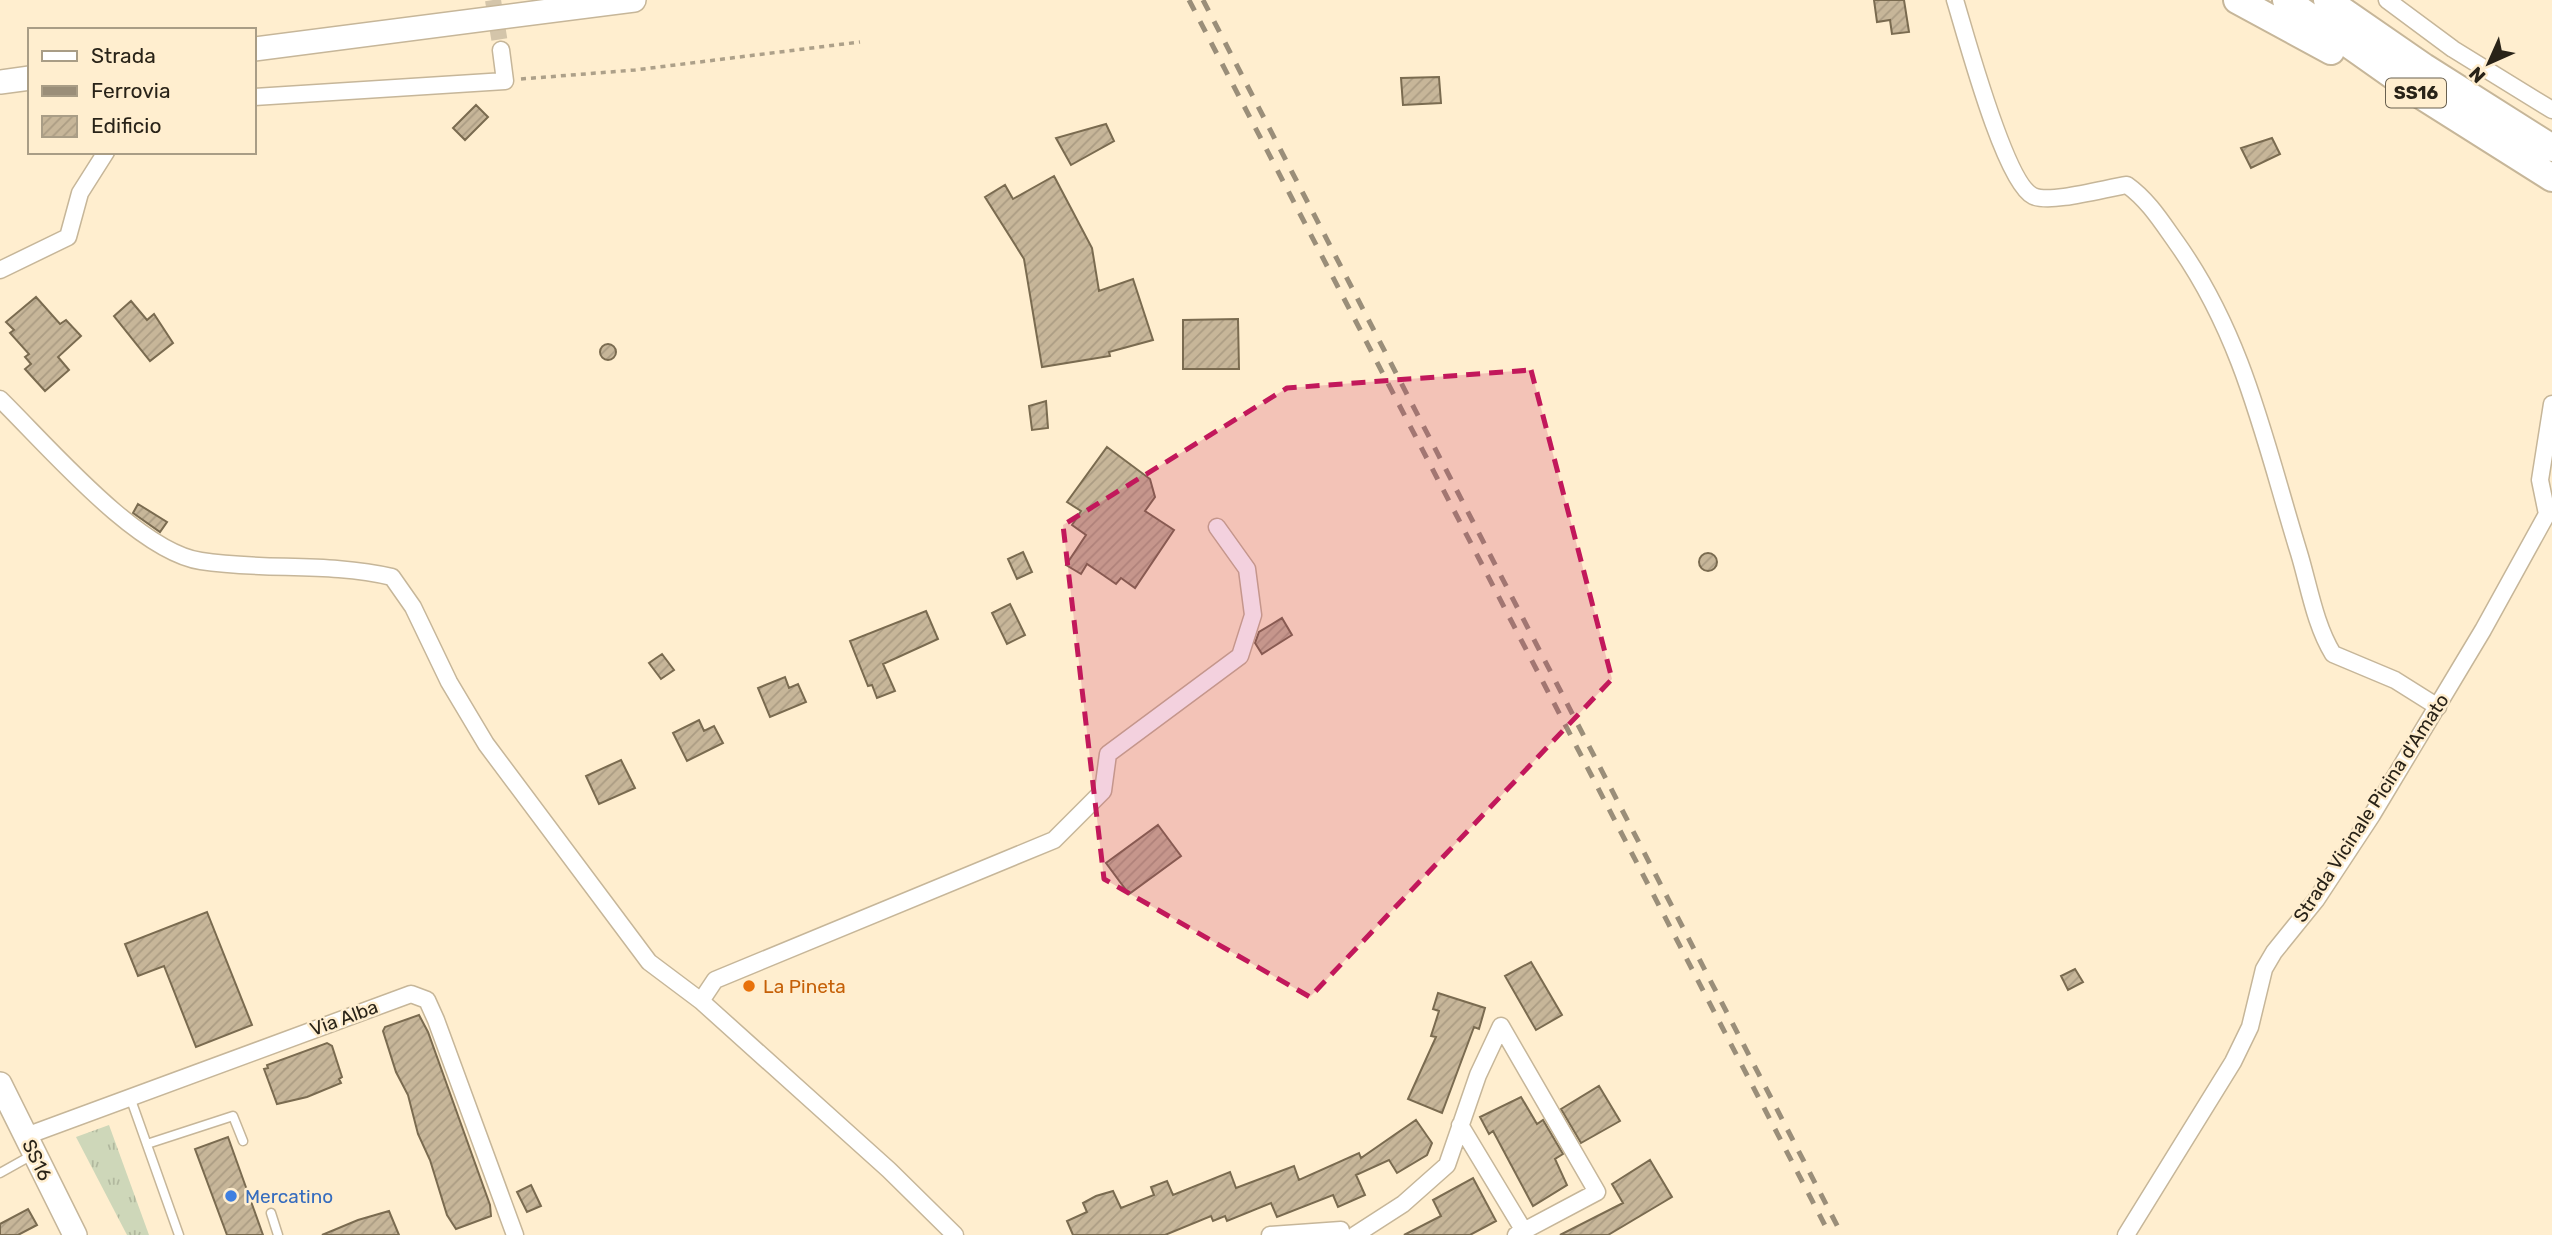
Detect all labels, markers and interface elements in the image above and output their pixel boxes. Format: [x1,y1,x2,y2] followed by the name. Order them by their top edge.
[28,28,256,154] legend
[2454,28,2524,98] north arrow
[91,43,156,68] text: Strada
[2464,62,2490,88] text: N
[91,78,171,103] text: Ferrovia
[2386,78,2446,108] road number: SS16
[91,113,161,138] text: Edificio
[2288,689,2454,927] street label: Strada Vicinale Picina d'Amato
[763,975,846,998] place label: La Pineta
[741,978,757,994] marker: La Pineta
[307,995,381,1041] street label: Via Alba
[17,1136,57,1184] street label: SS16
[245,1185,333,1208] place label: Mercatino
[223,1188,239,1204] marker: Mercatino

